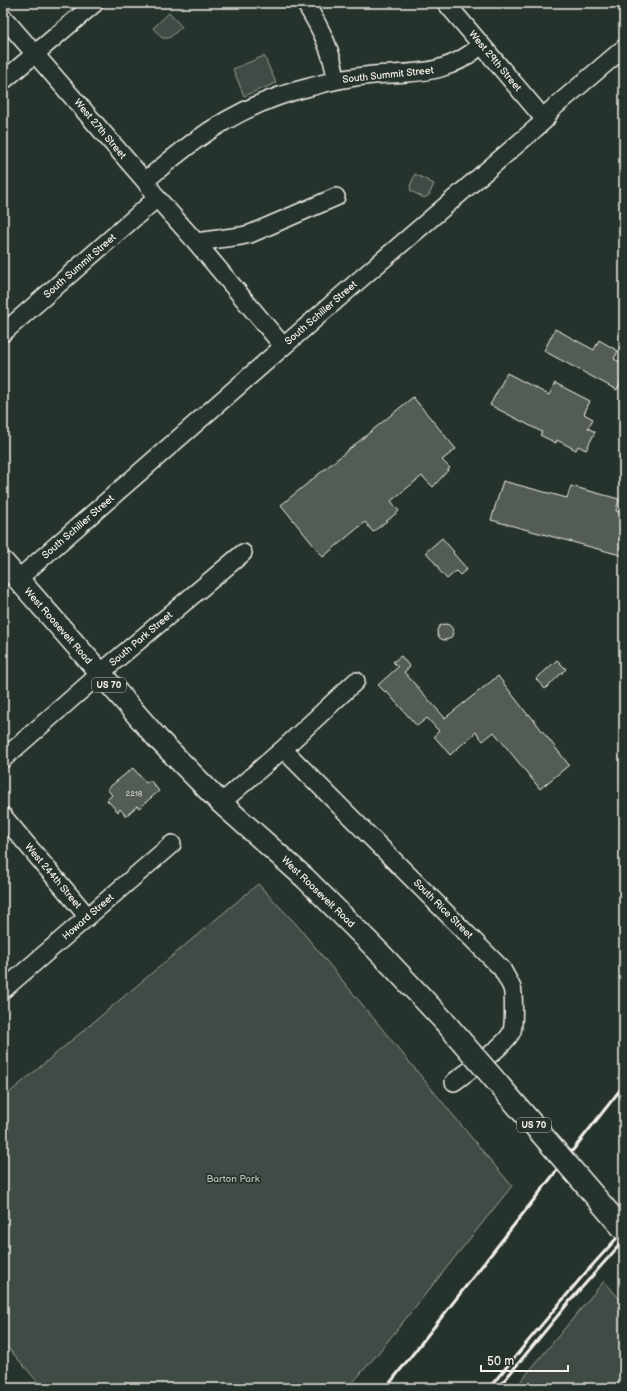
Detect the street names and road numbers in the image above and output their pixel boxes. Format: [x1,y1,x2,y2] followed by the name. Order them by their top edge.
[466,28,524,94] street label: West 29th Street
[342,64,434,86] street label: South Summit Street
[71,97,129,161] street label: West 27th Street
[41,231,119,301] street label: South Summit Street
[283,278,359,348] street label: South Schiller Street
[40,492,116,562] street label: South Schiller Street
[22,585,95,667] street label: West Roosevelt Road
[107,609,175,669] street label: South Park Street
[92,678,126,692] road number: US 70
[22,841,84,911] street label: West 244th Street
[279,854,357,930] street label: West Roosevelt Road
[411,877,475,941] street label: South Rice Street
[60,891,116,943] street label: Howard Street
[517,1118,551,1132] road number: US 70

